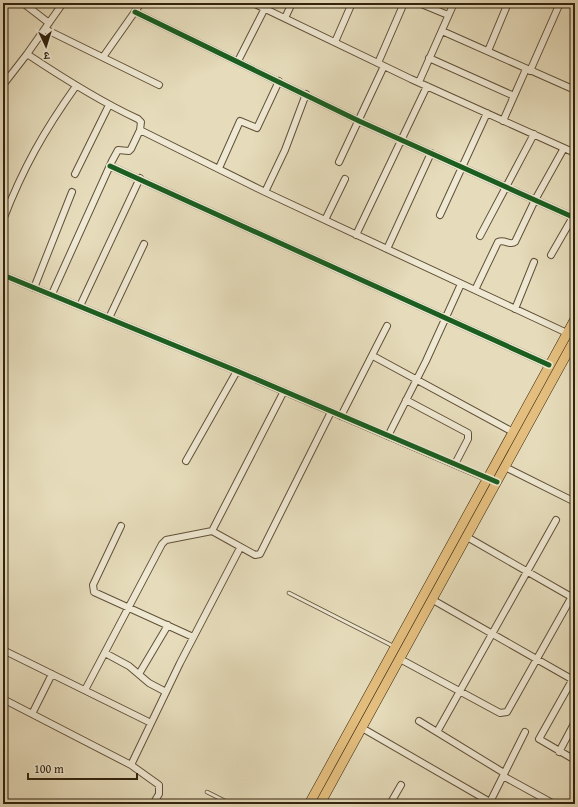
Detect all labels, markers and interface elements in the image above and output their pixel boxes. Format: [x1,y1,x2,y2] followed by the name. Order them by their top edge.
[26,26,66,66] north arrow
[42,48,51,64] text: उ
[28,755,137,781] scale bar
[34,760,64,777] text: 100 m

